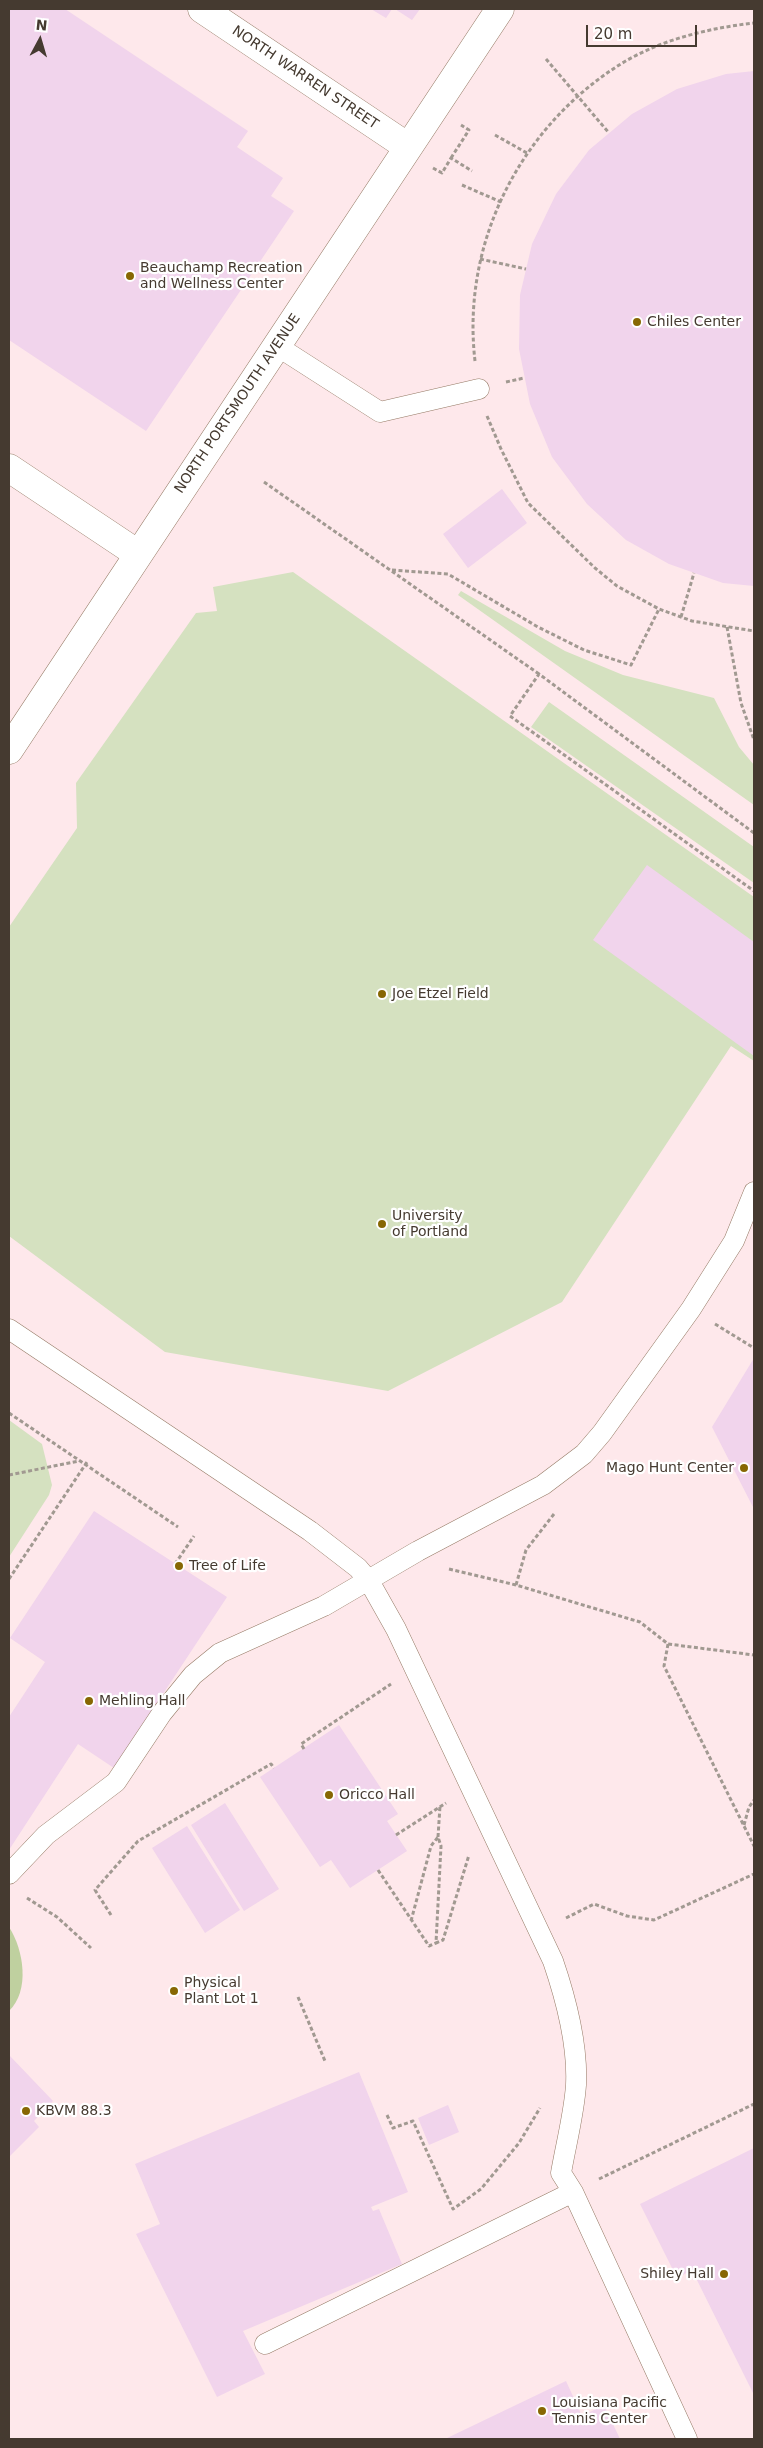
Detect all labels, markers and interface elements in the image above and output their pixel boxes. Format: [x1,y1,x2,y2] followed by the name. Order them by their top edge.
[15,15,65,65] north arrow
[588,15,699,47] scale bar
[35,17,48,34] text: N
[229,23,381,133] street label: NORTH WARREN STREET
[594,25,632,43] text: 20 m
[140,260,303,292] place label: Beauchamp Recreation and Wellness Center
[124,270,136,282] marker: Beauchamp Recreation and Wellness Center
[172,311,304,497] street label: NORTH PORTSMOUTH AVENUE
[647,314,741,330] place label: Chiles Center
[631,316,643,328] marker: Chiles Center
[392,986,489,1002] place label: Joe Etzel Field
[376,988,388,1000] marker: Joe Etzel Field
[392,1208,468,1240] place label: University of Portland
[376,1218,388,1230] marker: University of Portland
[606,1460,734,1476] place label: Mago Hunt Center
[738,1462,750,1474] marker: Mago Hunt Center
[189,1558,266,1574] place label: Tree of Life
[173,1560,185,1572] marker: Tree of Life
[99,1693,185,1709] place label: Mehling Hall
[83,1695,95,1707] marker: Mehling Hall
[339,1787,415,1803] place label: Oricco Hall
[323,1789,335,1801] marker: Oricco Hall
[184,1975,259,2008] place label: Physical Plant Lot 1
[168,1985,180,1997] marker: Physical Plant Lot 1
[36,2103,112,2119] place label: KBVM 88.3
[20,2105,32,2117] marker: KBVM 88.3
[640,2266,714,2282] place label: Shiley Hall
[718,2268,730,2280] marker: Shiley Hall
[552,2395,667,2428] place label: Louisiana Pacific Tennis Center
[536,2405,548,2417] marker: Louisiana Pacific Tennis Center

